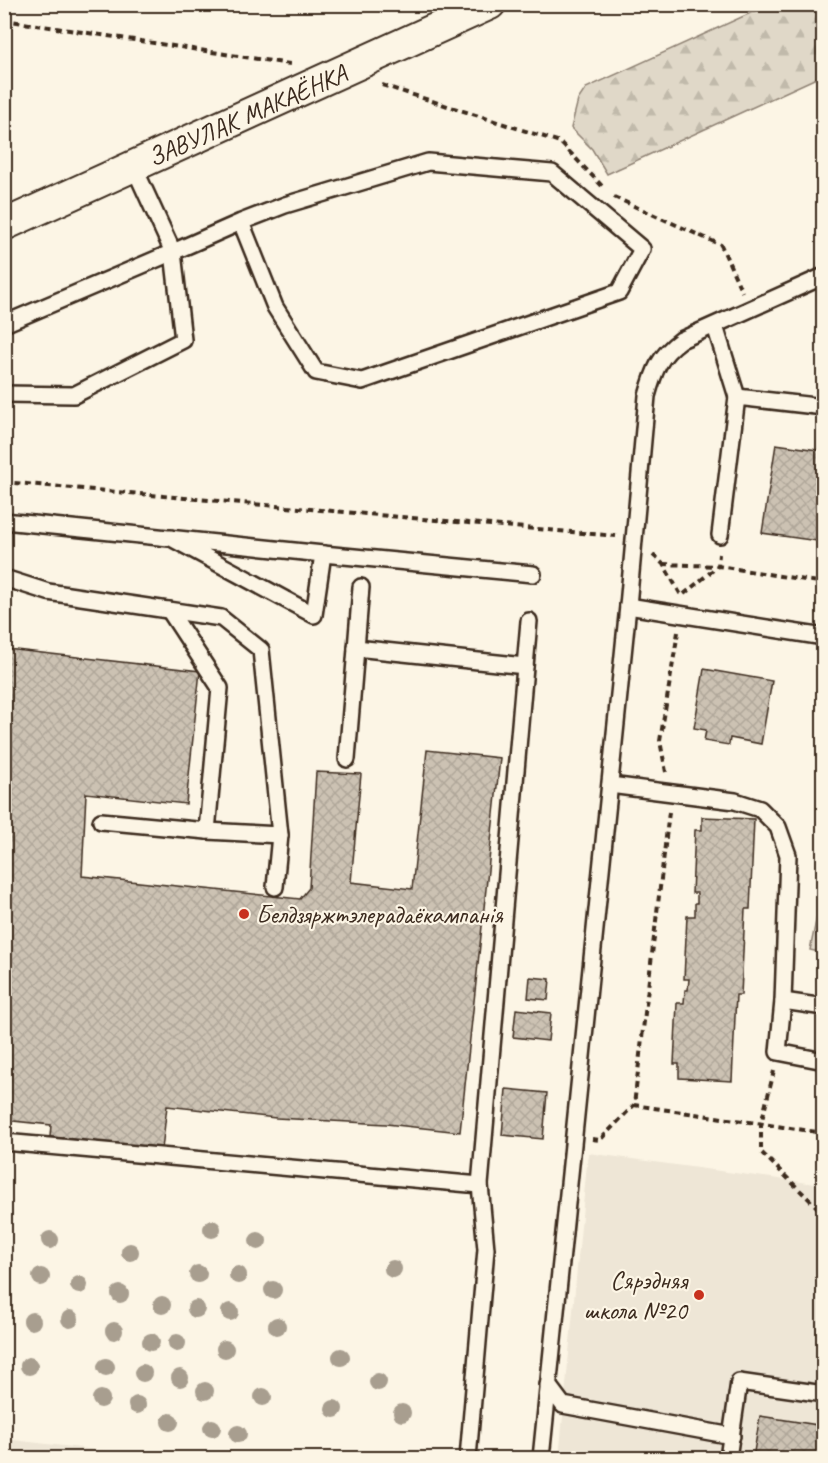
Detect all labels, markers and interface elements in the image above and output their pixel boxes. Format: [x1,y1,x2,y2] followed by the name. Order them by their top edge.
[143,56,354,174] street label: ЗАВУЛАК МАКАЁНКА
[256,898,504,931] place label: Белдзяржтэлерадаёкампанія
[237,907,251,921] marker: Белдзяржтэлерадаёкампанія
[584,1264,689,1327] place label: Сярэдняя школа №20
[692,1288,706,1302] marker: Сярэдняя школа №20

